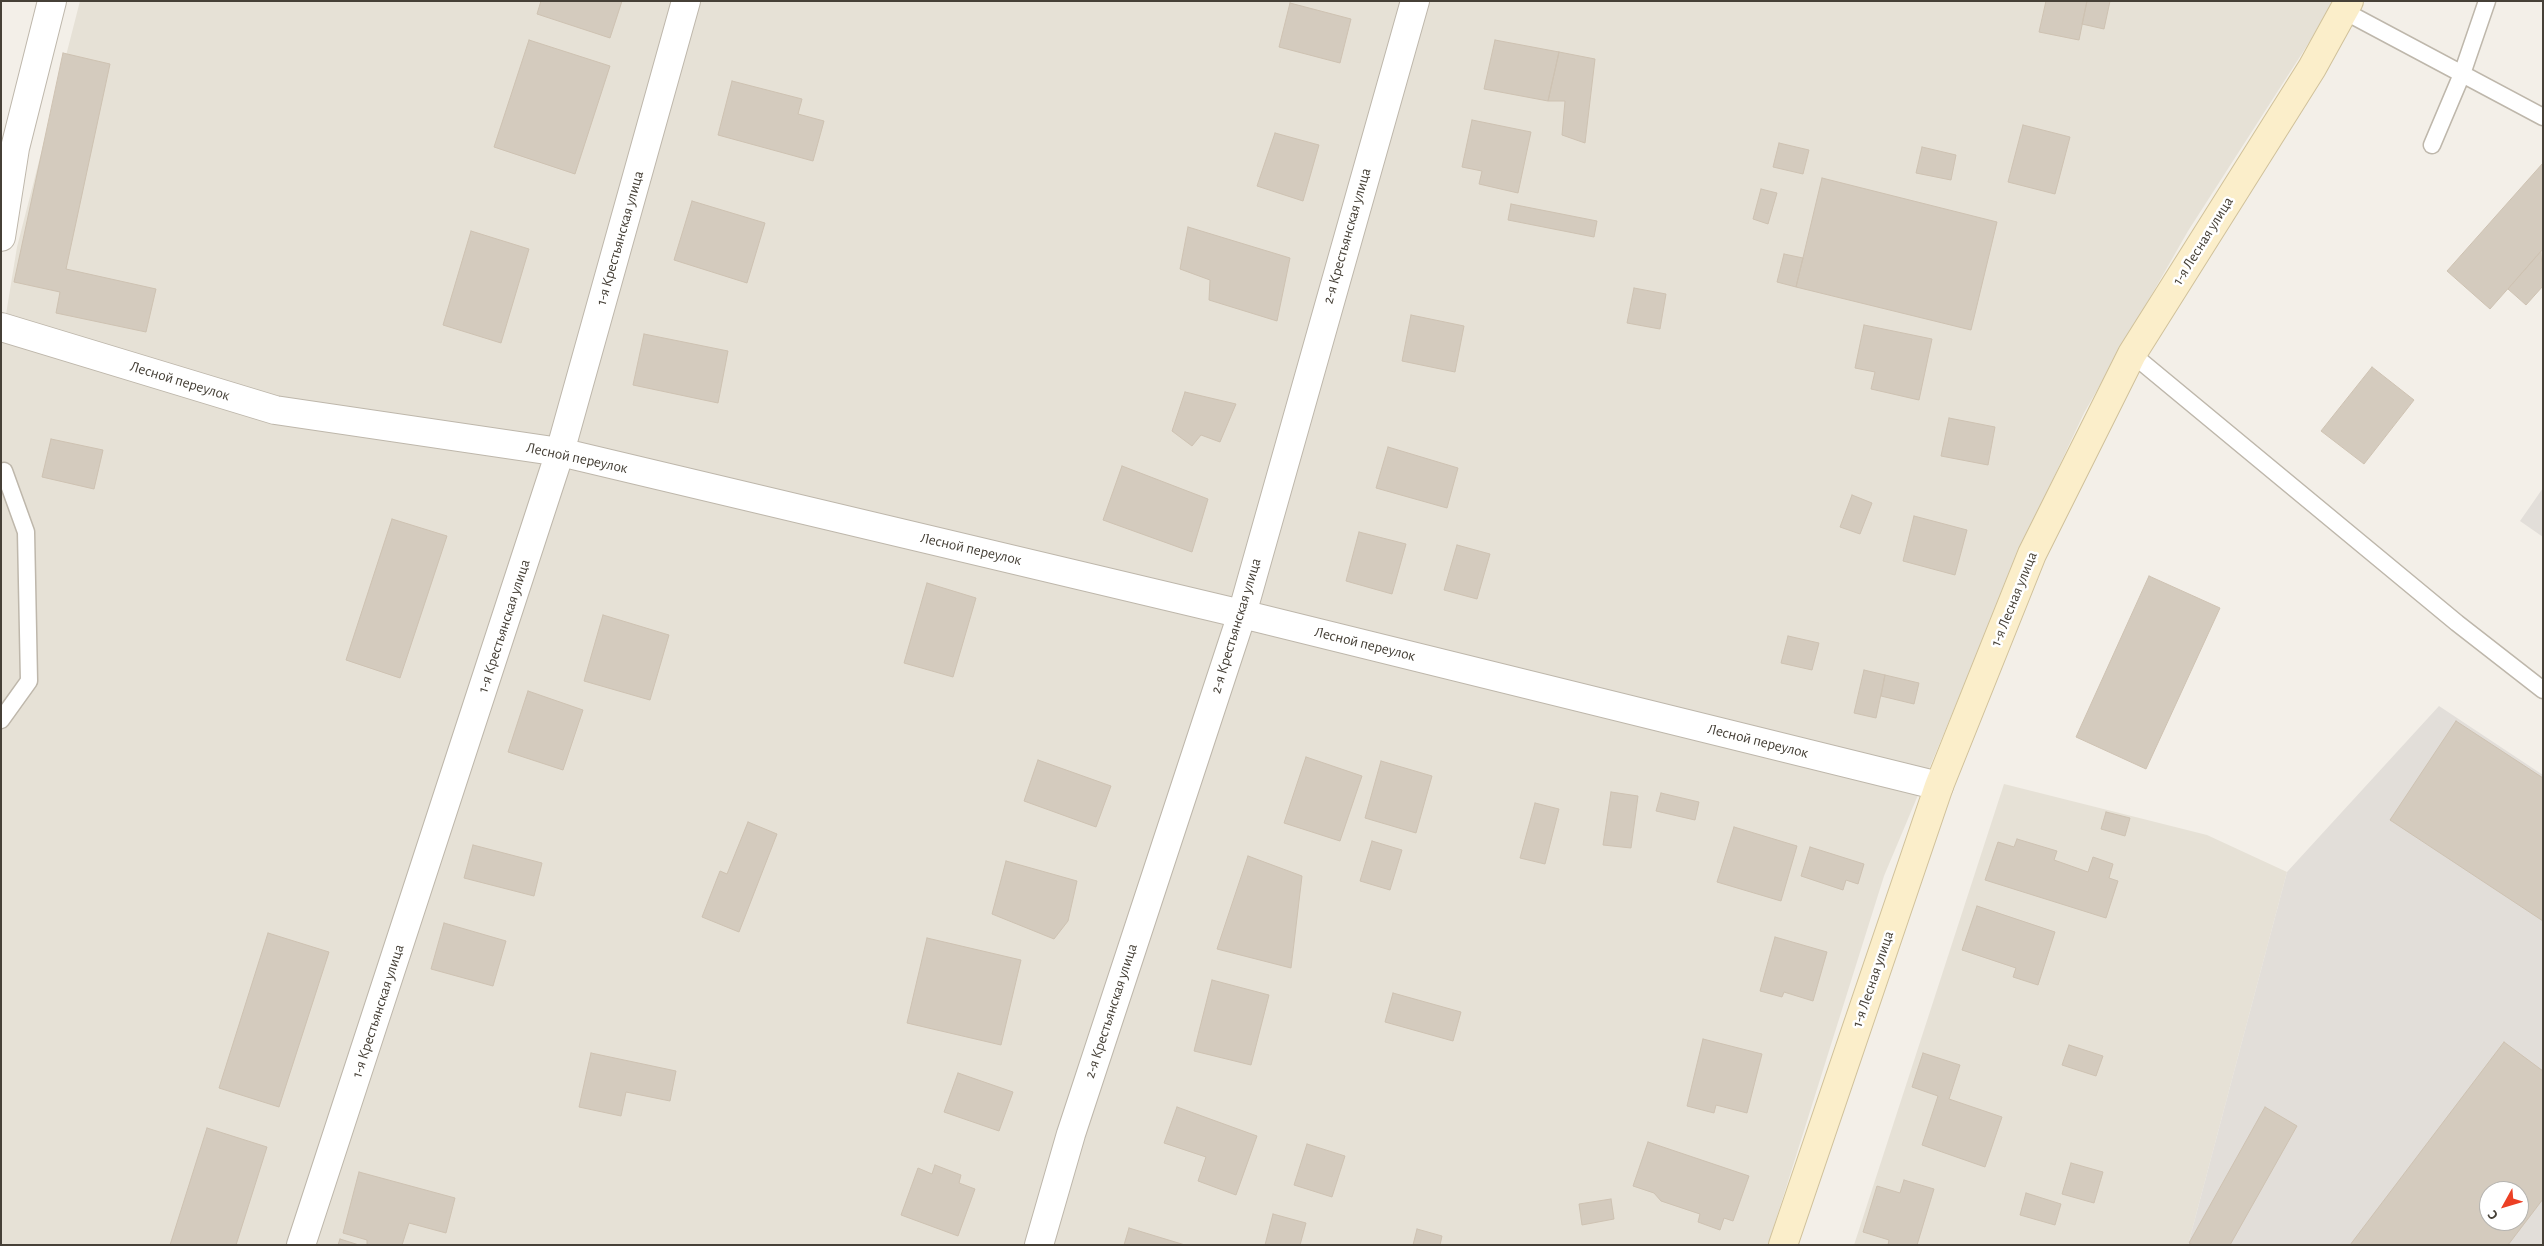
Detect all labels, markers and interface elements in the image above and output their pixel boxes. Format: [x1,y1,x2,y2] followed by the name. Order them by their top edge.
[1319,166,1375,306] street label: 2-я Крестьянская улица
[592,169,648,307] street label: 1-я Крестьянская улица
[2169,194,2237,288] street label: 1-я Лесная улица
[128,357,232,405] street label: Лесной переулок
[525,438,629,478] street label: Лесной переулок
[919,529,1023,569] street label: Лесной переулок
[1987,549,2041,649] street label: 1-я Лесная улица
[1207,556,1265,696] street label: 2-я Крестьянская улица
[474,557,534,695] street label: 1-я Крестьянская улица
[1313,623,1417,665] street label: Лесной переулок
[1706,720,1810,762] street label: Лесной переулок
[1848,929,1898,1029] street label: 1-я Лесная улица
[1081,941,1141,1081] street label: 2-я Крестьянская улица
[348,942,408,1080] street label: 1-я Крестьянская улица
[2479,1181,2529,1231] north arrow
[2485,1207,2501,1222] text: С

